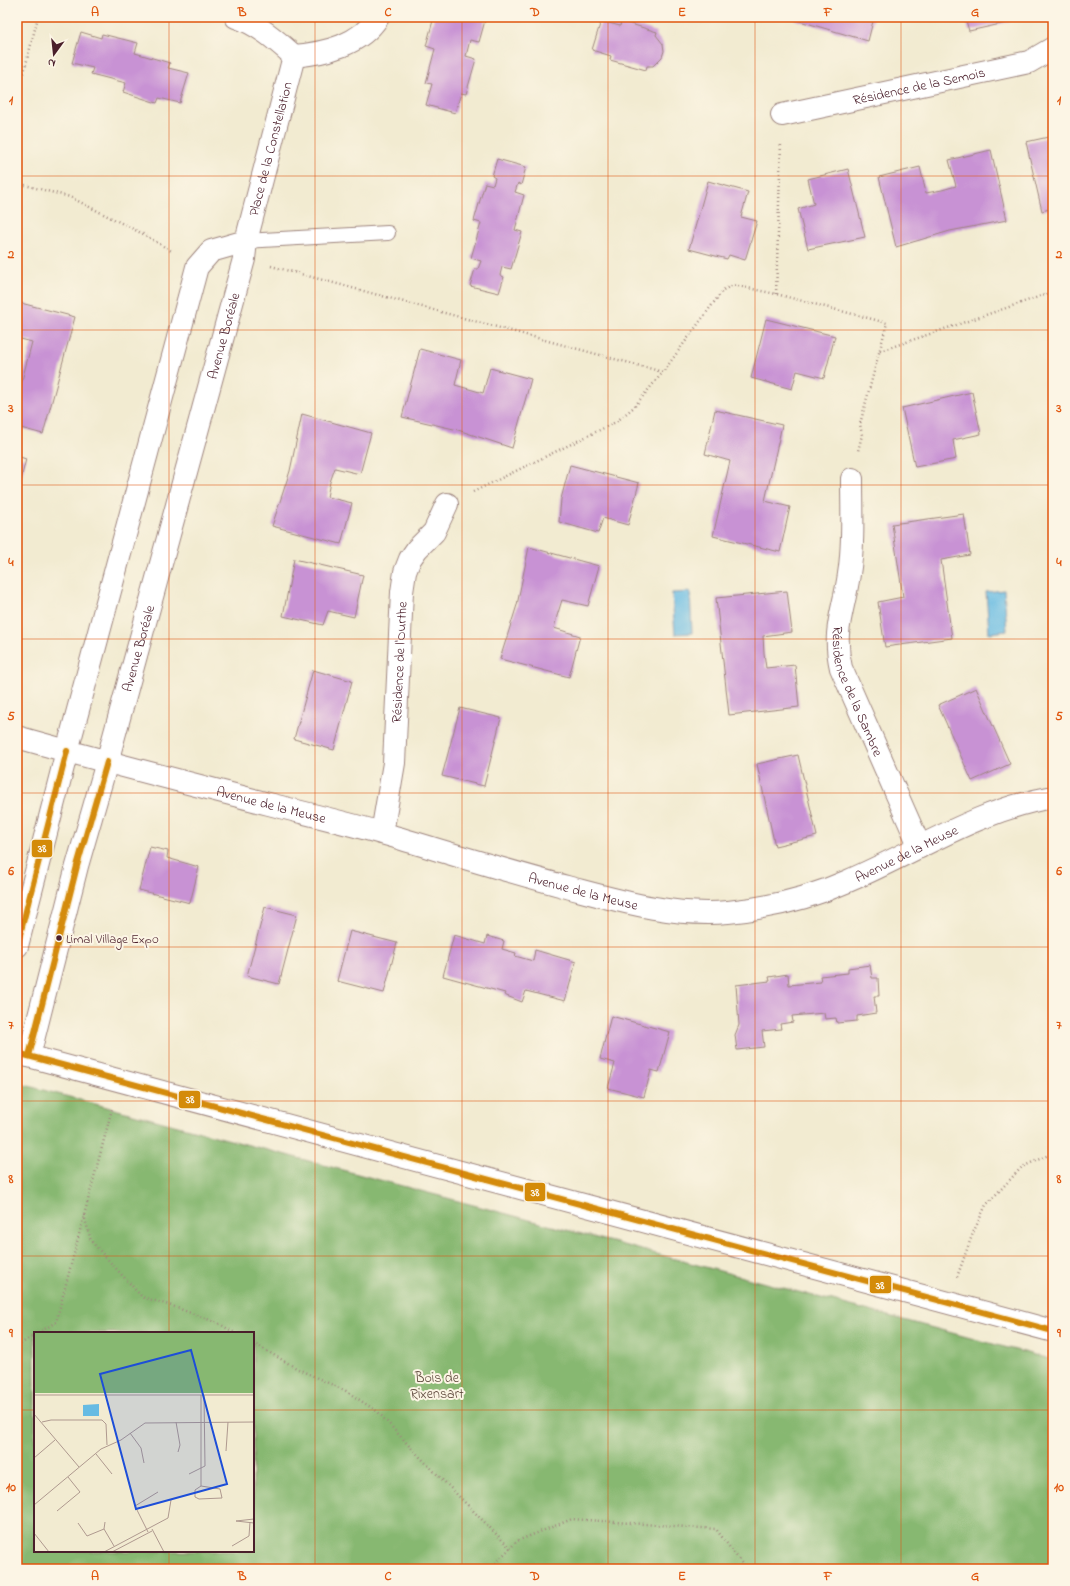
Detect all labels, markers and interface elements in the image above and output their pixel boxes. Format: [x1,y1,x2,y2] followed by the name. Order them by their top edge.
[91,3,99,22] text: A
[237,3,247,22] text: B
[384,3,392,22] text: C
[529,3,540,22] text: D
[678,3,686,22] text: E
[823,3,833,22] text: F
[971,3,979,22] text: G
[34,34,74,74] north arrow
[46,54,57,71] text: N
[851,63,987,112] street label: Résidence de la Semois
[244,80,299,219] street label: Place de la Constellation
[9,91,14,110] text: 1
[1057,91,1062,110] text: 1
[7,245,15,264] text: 2
[1055,245,1063,264] text: 2
[203,290,247,382] street label: Avenue Boréale
[7,399,14,418] text: 3
[1055,399,1062,418] text: 3
[7,553,14,572] text: 4
[1055,553,1062,572] text: 4
[387,600,414,723] street label: Résidence de l'Ourthe
[118,602,161,694] street label: Avenue Boréale
[826,625,888,761] street label: Résidence de la Sambre
[7,707,15,726] text: 5
[1055,707,1063,726] text: 5
[214,782,329,830] street label: Avenue de la Meuse
[852,820,963,889] street label: Avenue de la Meuse
[31,839,53,858] line badge: 38
[37,841,47,857] text: 38
[7,862,14,881] text: 6
[1055,862,1062,881] text: 6
[526,868,641,917] street label: Avenue de la Meuse
[66,930,159,950] place label: Limal Village Expo
[54,933,64,943] marker: Limal Village Expo
[8,1016,14,1035] text: 7
[1056,1016,1062,1035] text: 7
[178,1090,201,1109] line badge: 38
[185,1092,195,1108] text: 38
[8,1170,14,1189] text: 8
[1056,1170,1062,1189] text: 8
[524,1182,546,1202] line badge: 38
[530,1185,540,1201] text: 38
[869,1275,892,1294] line badge: 38
[875,1278,885,1294] text: 38
[8,1324,14,1343] text: 9
[1056,1324,1062,1343] text: 9
[34,1332,254,1552] inset map
[410,1368,464,1405] park label: Bois de Rixensart
[6,1478,16,1497] text: 10
[1054,1478,1064,1497] text: 10
[91,1567,99,1586] text: A
[237,1567,247,1586] text: B
[384,1567,392,1586] text: C
[529,1567,540,1586] text: D
[678,1567,686,1586] text: E
[823,1567,833,1586] text: F
[971,1567,979,1586] text: G

